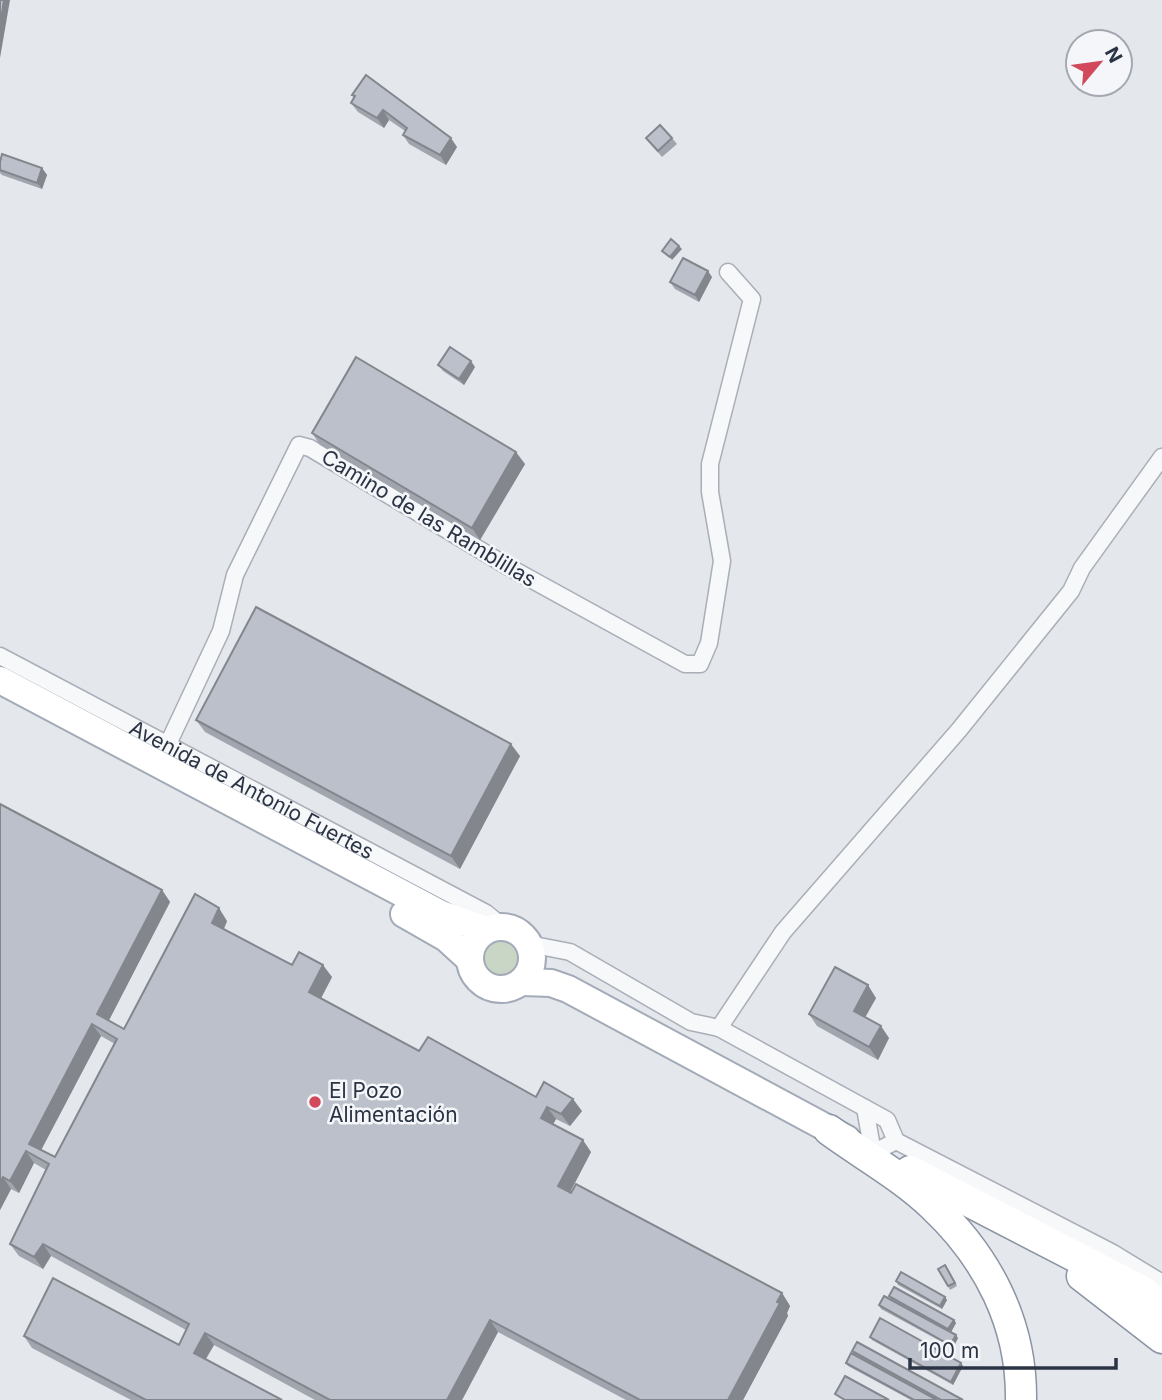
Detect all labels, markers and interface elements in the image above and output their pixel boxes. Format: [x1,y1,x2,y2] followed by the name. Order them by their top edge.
[1064,28,1134,98] north arrow
[1100,43,1127,67] text: N
[317,444,541,592] street label: Camino de las Ramblillas
[126,714,378,864] street label: Avenida de Antonio Fuertes
[329,1078,458,1127] place label: El Pozo Alimentación
[307,1094,323,1110] marker: El Pozo Alimentación
[910,1326,1116,1370] scale bar
[920,1338,979,1363] text: 100 m

